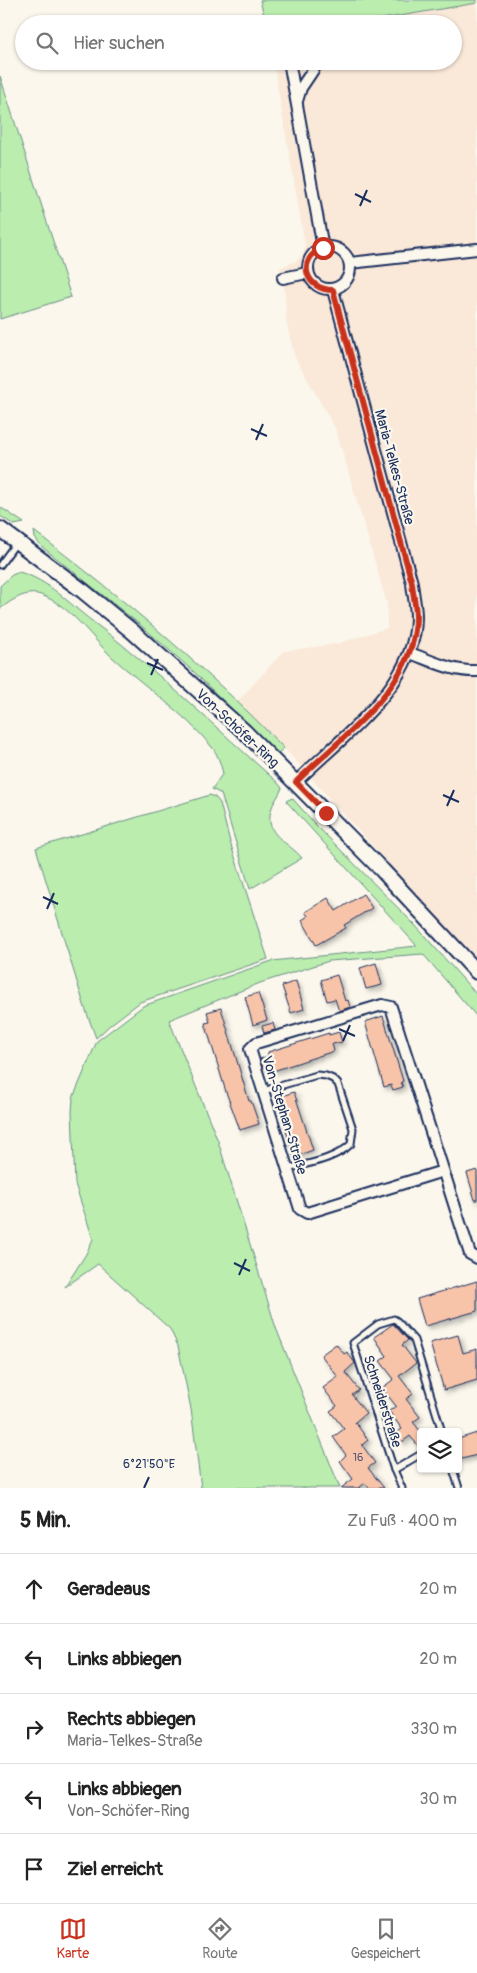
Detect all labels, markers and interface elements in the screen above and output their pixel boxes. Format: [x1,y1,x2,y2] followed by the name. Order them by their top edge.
[15,15,462,70] search box
[33,29,61,57] icon: search
[73,31,165,55] text: Hier suchen
[312,237,335,260] route start
[371,408,418,527] street label: Maria-Telkes-Straße
[193,686,283,771] street label: Von-Schöfer-Ring
[315,802,338,825] route end
[258,1054,311,1177] street label: Von-Stephan-Straße
[360,1353,405,1450] street label: Schneiderstraße
[417,1428,462,1473] map controls
[417,1428,462,1473] button: layers
[353,1451,363,1464] house number: 16
[123,1457,175,1472] text: 6°21'50"E
[20,1507,71,1534] text: 5 Min.
[347,1511,457,1531] text: Zu Fuß · 400 m
[20,1575,48,1603] icon: ahead
[67,1577,150,1601] text: Geradeaus
[419,1579,457,1599] text: 20 m
[20,1645,48,1673] icon: left
[67,1647,182,1671] text: Links abbiegen
[419,1649,457,1669] text: 20 m
[67,1707,196,1731] text: Rechts abbiegen
[20,1715,48,1743] icon: right
[411,1719,457,1739] text: 330 m
[67,1731,202,1751] text: Maria-Telkes-Straße
[67,1777,182,1801] text: Links abbiegen
[20,1785,48,1813] icon: left
[419,1789,457,1809] text: 30 m
[67,1801,190,1821] text: Von-Schöfer-Ring
[20,1855,48,1883] icon: arrive
[67,1857,163,1881] text: Ziel erreicht
[57,1915,89,1962] tab: Karte
[202,1915,238,1962] tab: Route
[351,1915,420,1962] tab: Gespeichert

